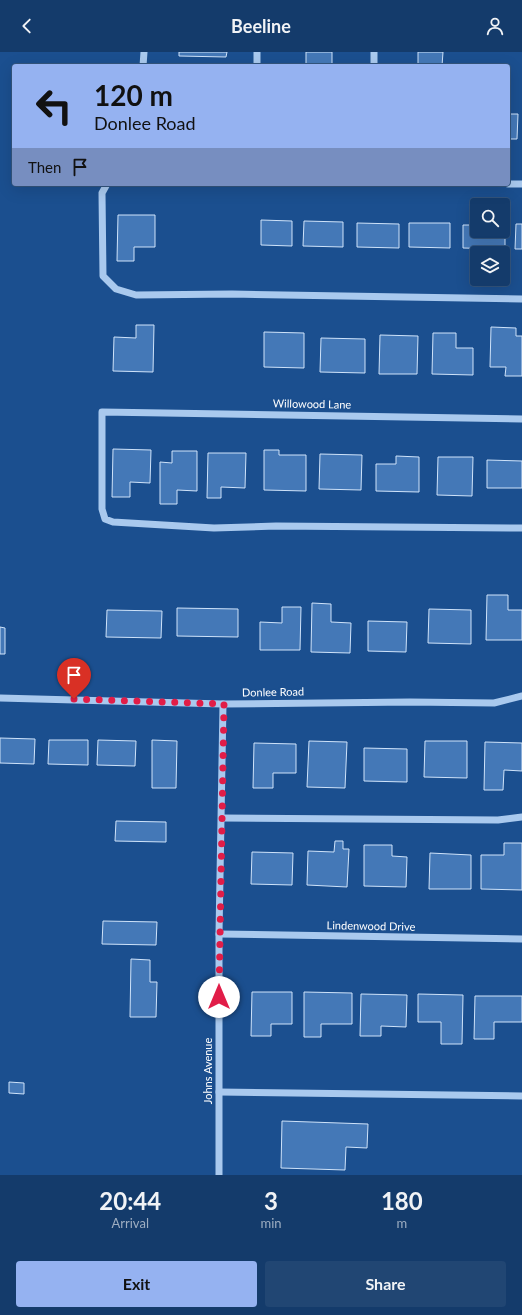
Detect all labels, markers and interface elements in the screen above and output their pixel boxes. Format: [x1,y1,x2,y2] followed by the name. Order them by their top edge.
[16,15,38,37] icon: back
[231,15,291,37] text: Beeline
[484,15,506,37] icon: person
[94,78,173,112] text: 120 m
[28,80,80,132] icon: left
[94,112,196,134] text: Donlee Road
[69,156,91,178] icon: arrive
[28,158,61,176] text: Then
[470,198,510,286] map controls
[470,198,510,238] button: search
[470,246,510,286] button: layers
[273,396,352,411] street label: Willowood Lane
[57,658,91,699] pin
[63,664,85,686] icon: arrive
[242,684,304,699] street label: Donlee Road
[327,918,416,933] street label: Lindenwood Drive
[198,976,240,1018] position arrow
[201,1038,214,1104] street label: Johns Avenue
[99,1186,161,1215] text: 20:44
[264,1186,278,1215] text: 3
[381,1186,423,1215] text: 180
[112,1215,149,1231] text: Arrival
[261,1215,282,1231] text: min
[396,1215,407,1231] text: m
[16,1261,257,1307] button: Exit
[265,1261,506,1307] button: Share

